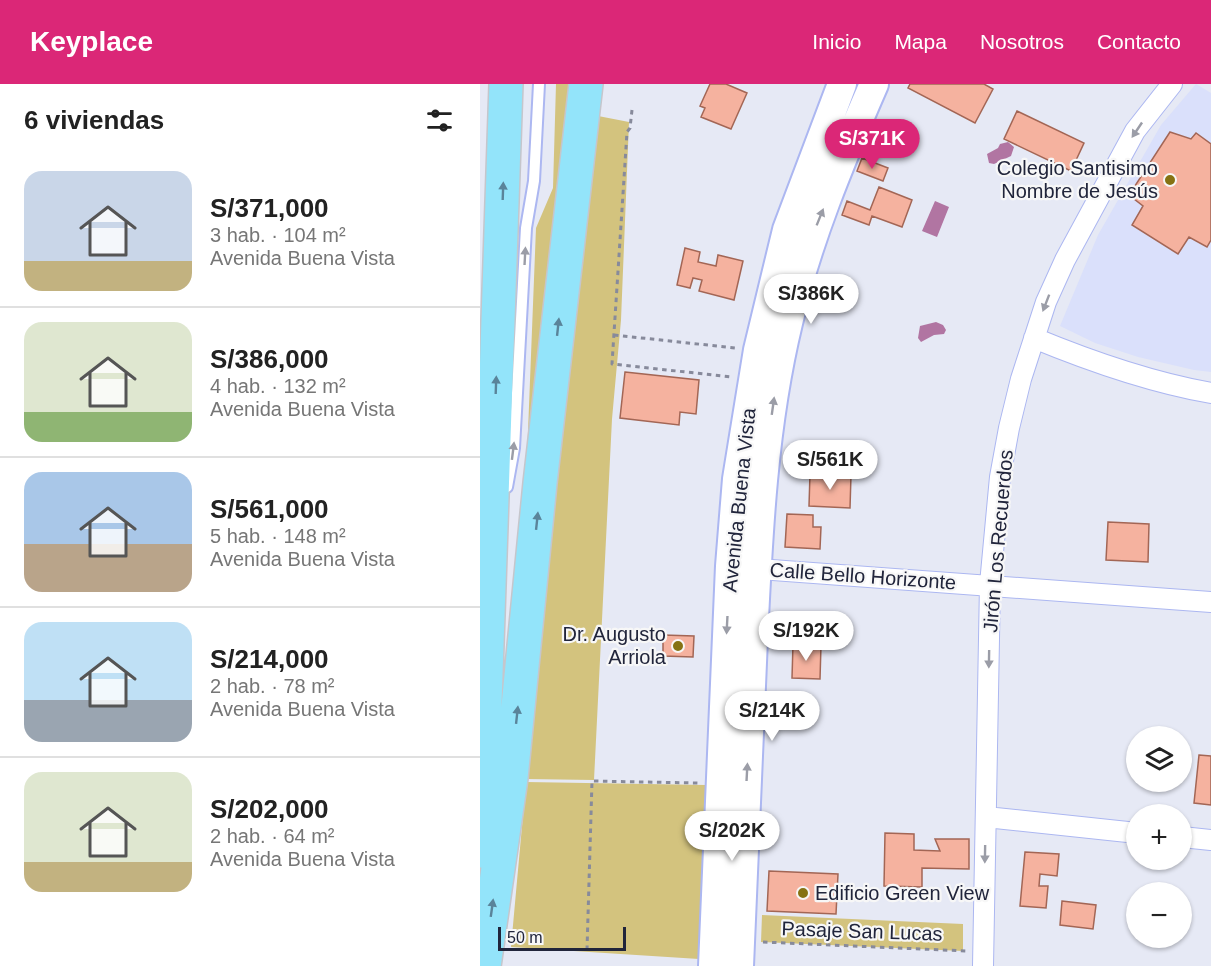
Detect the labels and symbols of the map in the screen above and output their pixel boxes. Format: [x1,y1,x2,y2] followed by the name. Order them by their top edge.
[823,119,921,170] pin: S/371K
[1131,122,1143,138] one-way arrow
[997,157,1158,202] place label: Colegio Santisimo Nombre de Jesús
[1163,173,1177,187] marker: Colegio Santisimo Nombre de Jesús
[498,181,507,200] one-way arrow
[815,208,825,226] one-way arrow
[520,246,529,265] one-way arrow
[762,274,860,325] pin: S/386K
[1041,294,1051,312] one-way arrow
[553,317,563,336] one-way arrow
[491,376,500,395] one-way arrow
[768,396,778,415] one-way arrow
[718,406,760,593] street label: Avenida Buena Vista
[781,440,879,491] pin: S/561K
[509,441,518,460] one-way arrow
[979,449,1017,633] street label: Jirón Los Recuerdos
[532,511,542,530] one-way arrow
[769,559,957,593] street label: Calle Bello Horizonte
[757,611,855,662] pin: S/192K
[723,615,732,634] one-way arrow
[563,623,667,668] place label: Dr. Augusto Arriola
[671,639,685,653] marker: Dr. Augusto Arriola
[984,649,994,668] one-way arrow
[723,691,821,742] pin: S/214K
[512,705,522,724] one-way arrow
[743,762,752,781] one-way arrow
[683,811,781,862] pin: S/202K
[980,844,990,863] one-way arrow
[815,882,990,904] place label: Edificio Green View
[796,886,810,900] marker: Edificio Green View
[488,898,497,917] one-way arrow
[781,917,943,945] street label: Pasaje San Lucas
[498,924,626,952] scale bar

